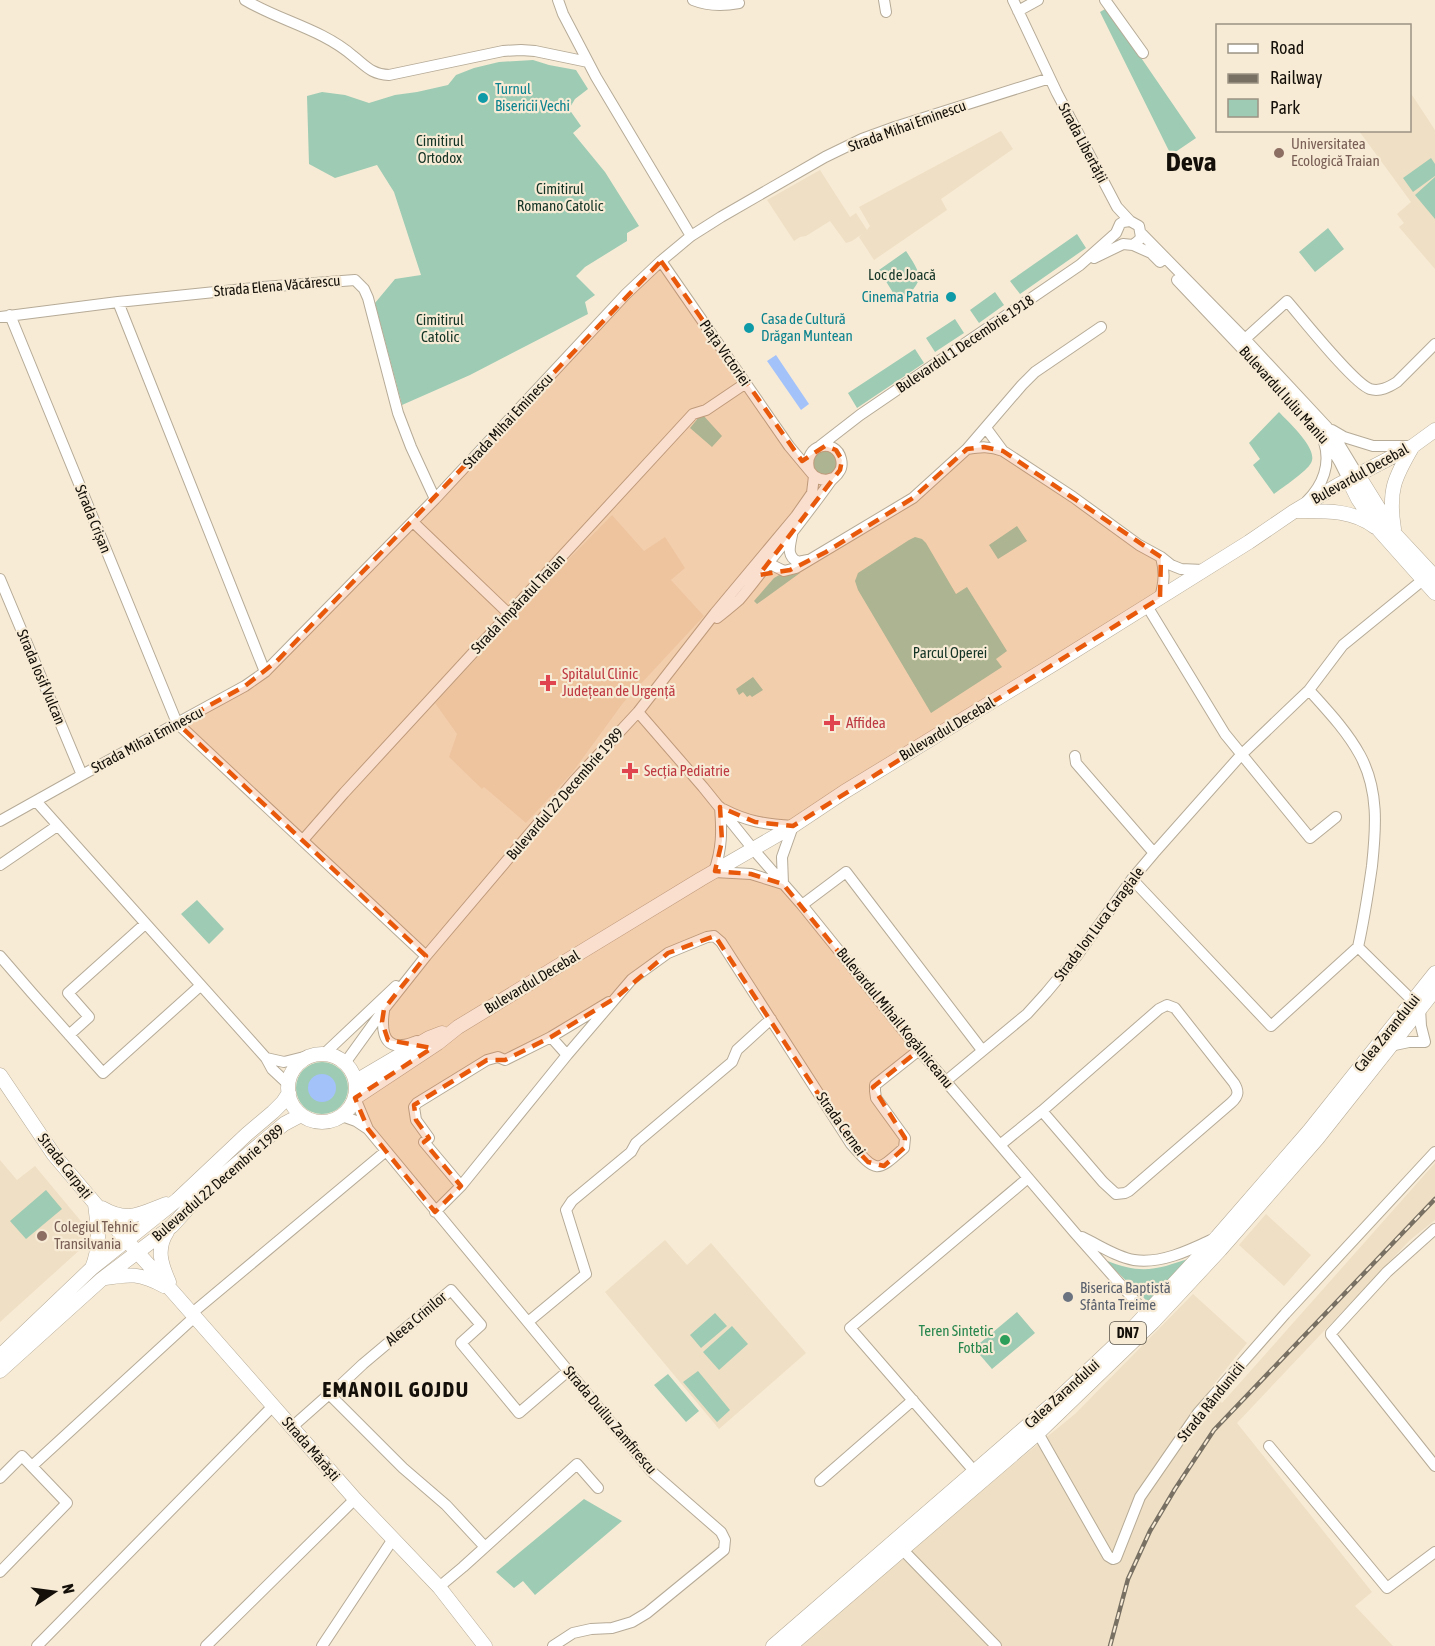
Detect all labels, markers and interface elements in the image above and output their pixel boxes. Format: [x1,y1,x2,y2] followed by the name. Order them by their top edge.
[1216,24,1411,132] legend
[1270,37,1304,58] text: Road
[1270,67,1322,88] text: Railway
[495,80,570,114] place label: Turnul Bisericii Vechi
[476,91,490,105] marker: Turnul Bisericii Vechi
[846,96,968,155] street label: Strada Mihai Eminescu
[1270,97,1300,118] text: Park
[1055,100,1112,186] street label: Strada Libertății
[416,132,464,166] park label: Cimitirul Ortodox
[1291,135,1380,169] place label: Universitatea Ecologică Traian
[1166,146,1216,177] district label: Deva
[1272,146,1286,160] marker: Universitatea Ecologică Traian
[517,180,604,214] park label: Cimitirul Romano Catolic
[868,266,936,283] park label: Loc de Joacă
[213,272,341,300] street label: Strada Elena Văcărescu
[862,288,939,305] place label: Cinema Patria
[944,290,958,304] marker: Cinema Patria
[893,291,1037,396] street label: Bulevardul 1 Decembrie 1918
[761,310,853,344] place label: Casa de Cultură Drăgan Muntean
[416,311,464,345] park label: Cimitirul Catolic
[696,316,754,389] street label: Piața Victoriei
[742,321,756,335] marker: Casa de Cultură Drăgan Muntean
[1236,342,1333,447] street label: Bulevardul Iuliu Maniu
[459,370,556,472] street label: Strada Mihai Eminescu
[1308,440,1411,507] street label: Bulevardul Decebal
[72,482,115,555] street label: Strada Crișan
[467,550,568,657] street label: Strada Împăratul Traian
[14,627,69,727] street label: Strada Iosif Vulcan
[913,644,987,661] park label: Parcul Operei
[562,665,676,699] place label: Spitalul Clinic Județean de Urgență
[539,674,557,692] marker: Spitalul Clinic Județean de Urgență
[896,693,998,764] street label: Bulevardul Decebal
[88,703,205,776] street label: Strada Mihai Eminescu
[823,714,841,732] marker: Affidea
[846,714,886,731] place label: Affidea
[503,724,627,863] street label: Bulevardul 22 Decembrie 1989
[621,762,639,780] marker: Secția Pediatrie
[644,762,730,779] place label: Secția Pediatrie
[1050,863,1147,984] street label: Strada Ion Luca Caragiale
[834,944,957,1091] street label: Bulevardul Mihail Kogălniceanu
[481,946,583,1017] street label: Bulevardul Decebal
[1350,991,1423,1075] street label: Calea Zarandului
[813,1089,869,1159] street label: Strada Cernei
[148,1121,287,1245] street label: Bulevardul 22 Decembrie 1989
[35,1130,96,1202] street label: Strada Carpați
[54,1218,138,1252] place label: Colegiul Tehnic Transilvania
[35,1229,49,1243] marker: Colegiul Tehnic Transilvania
[1080,1279,1171,1313] place label: Biserica Baptistă Sfânta Treime
[382,1288,450,1349] street label: Aleea Crinilor
[1061,1290,1075,1304] marker: Biserica Baptistă Sfânta Treime
[919,1322,993,1356] place label: Teren Sintetic Fotbal
[1110,1322,1146,1344] road number: DN7
[998,1333,1012,1347] marker: Teren Sintetic Fotbal
[1021,1356,1102,1432] street label: Calea Zarandului
[1173,1359,1248,1445] street label: Strada Rândunicii
[560,1362,660,1477] street label: Strada Duiliu Zamfirescu
[322,1377,470,1401] district label: EMANOIL GOJDU
[279,1413,344,1484] street label: Strada Mărăști
[24,1562,84,1622] north arrow
[59,1582,78,1595] text: N

